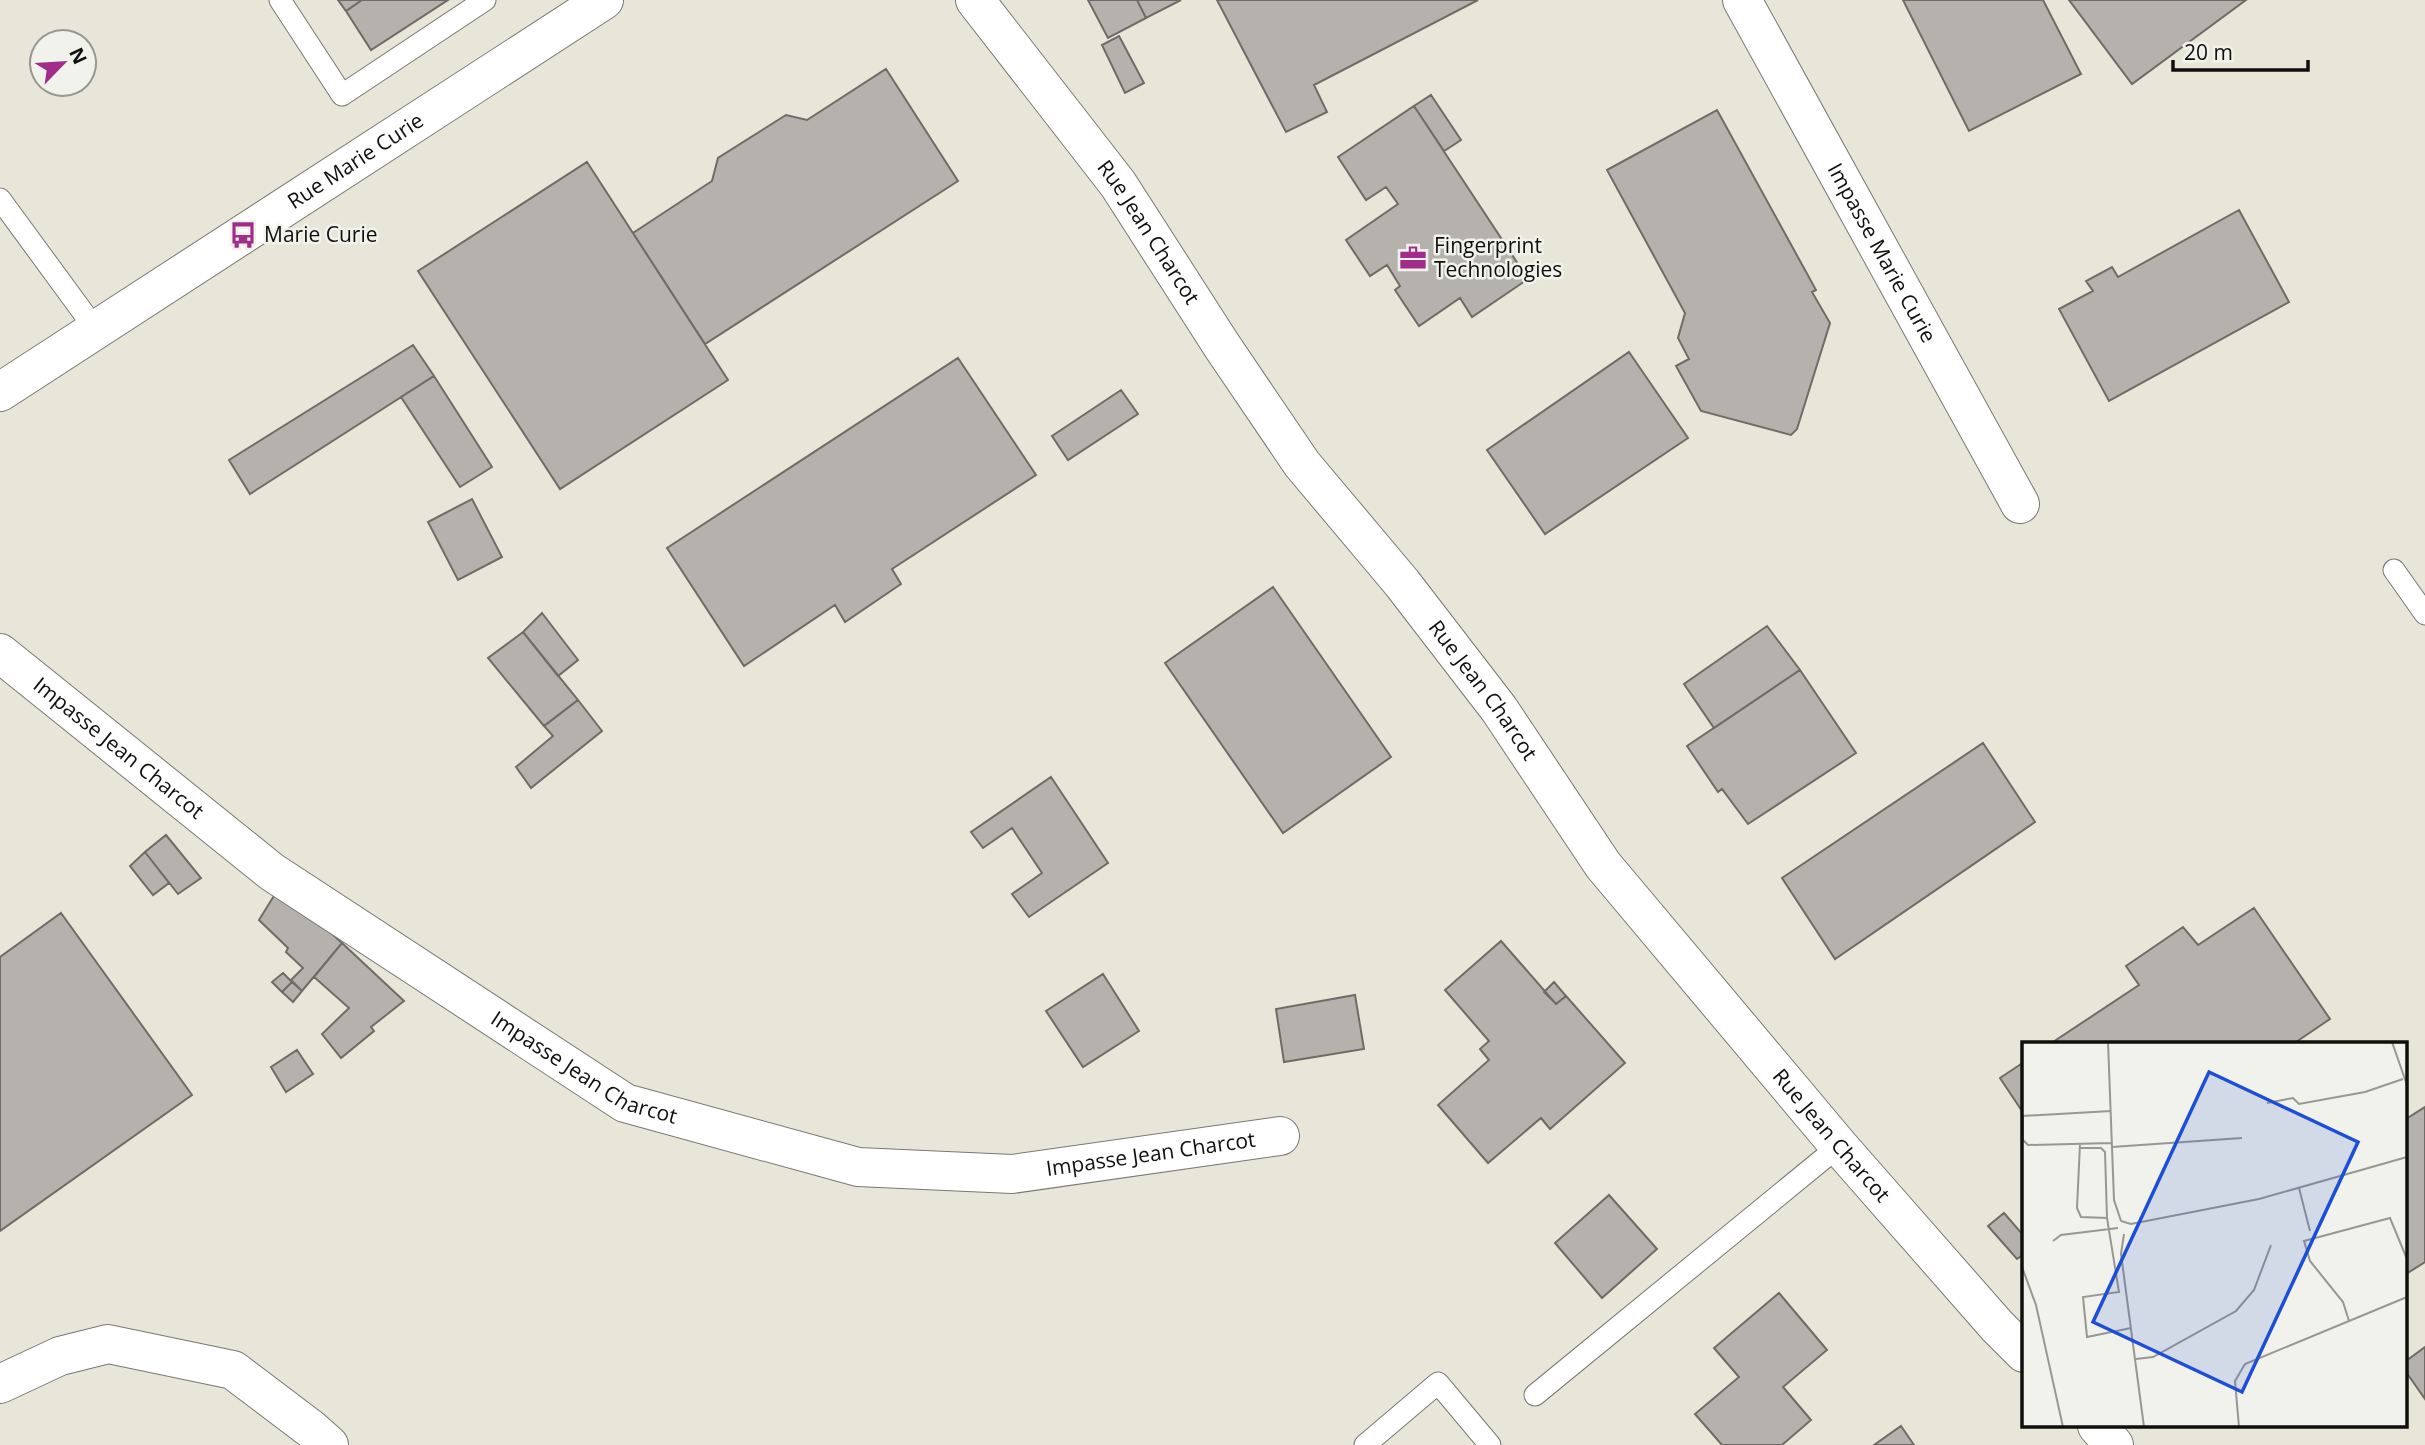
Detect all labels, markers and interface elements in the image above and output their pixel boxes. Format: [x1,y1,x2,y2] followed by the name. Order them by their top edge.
[28,28,98,98] north arrow
[2173,28,2308,72] scale bar
[2184,38,2233,66] text: 20 m
[63,43,93,68] text: N
[282,106,428,215] street label: Rue Marie Curie
[1091,154,1207,309] street label: Rue Jean Charcot
[1822,158,1943,347] street label: Impasse Marie Curie
[228,220,258,250] bus stop icon: Marie Curie
[264,220,377,248] place label: Marie Curie
[1434,231,1562,283] place label: Fingerprint Technologies
[1398,243,1428,273] office icon: Fingerprint Technologies
[1423,614,1544,765] street label: Rue Jean Charcot
[28,670,210,825] street label: Impasse Jean Charcot
[486,1004,681,1130] street label: Impasse Jean Charcot
[2022,1042,2408,1428] inset map
[1767,1062,1897,1208] street label: Rue Jean Charcot
[1044,1125,1257,1182] street label: Impasse Jean Charcot

